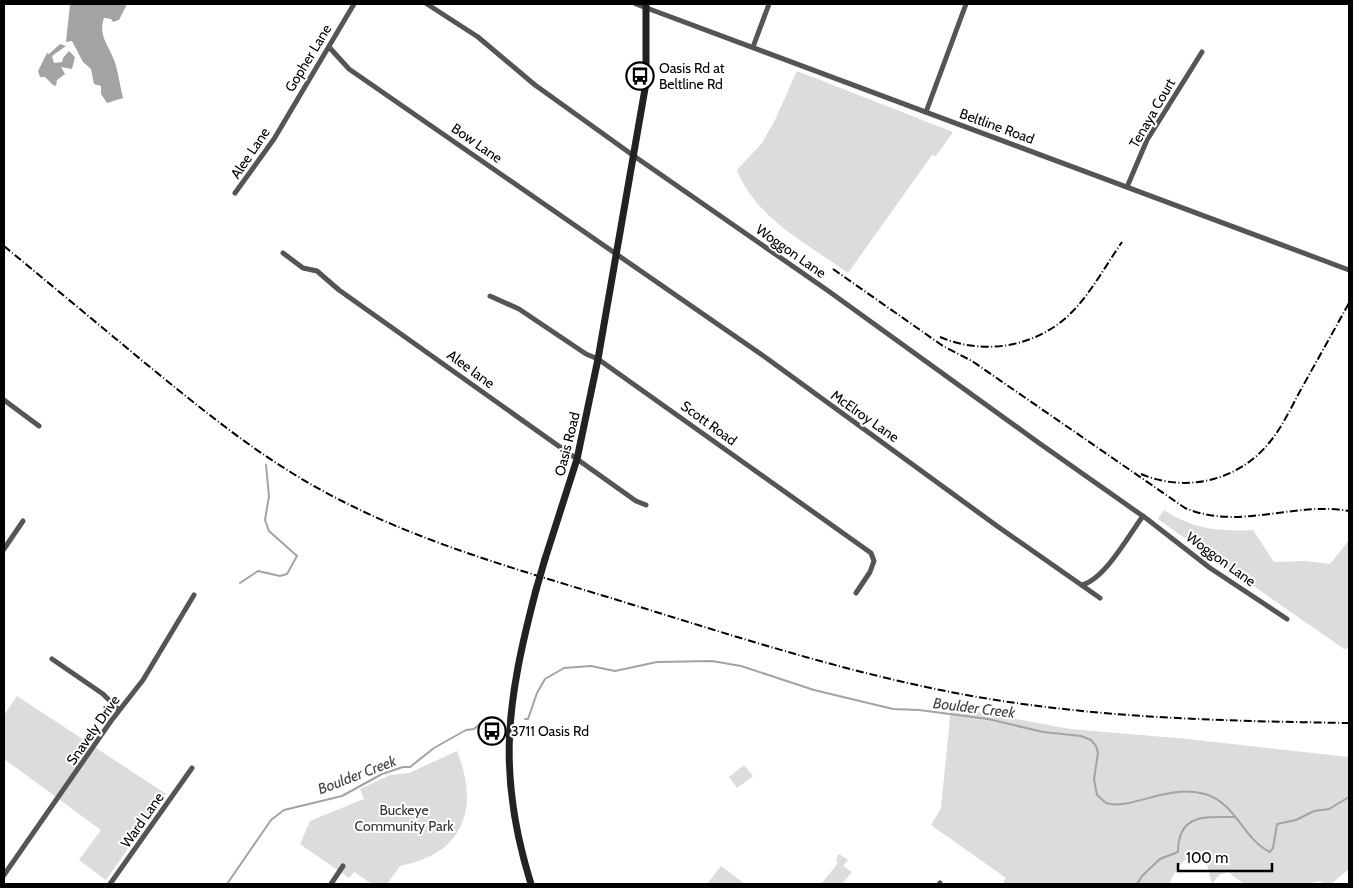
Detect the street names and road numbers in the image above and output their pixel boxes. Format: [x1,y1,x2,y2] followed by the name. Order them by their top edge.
[281,21,335,95] street label: Gopher Lane
[1125,75,1179,151] street label: Tenaya Court
[957,104,1037,148] street label: Beltline Road
[448,119,506,167] street label: Bow Lane
[226,124,274,182] street label: Alee Lane
[752,220,830,282] street label: Woggon Lane
[444,346,498,392] street label: Alee lane
[827,386,903,446] street label: McElroy Lane
[677,397,741,449] street label: Scott Road
[550,410,584,478] street label: Oasis Road
[1183,528,1259,590] street label: Woggon Lane
[62,692,124,768] street label: Snavely Drive
[116,789,168,851] street label: Ward Lane

